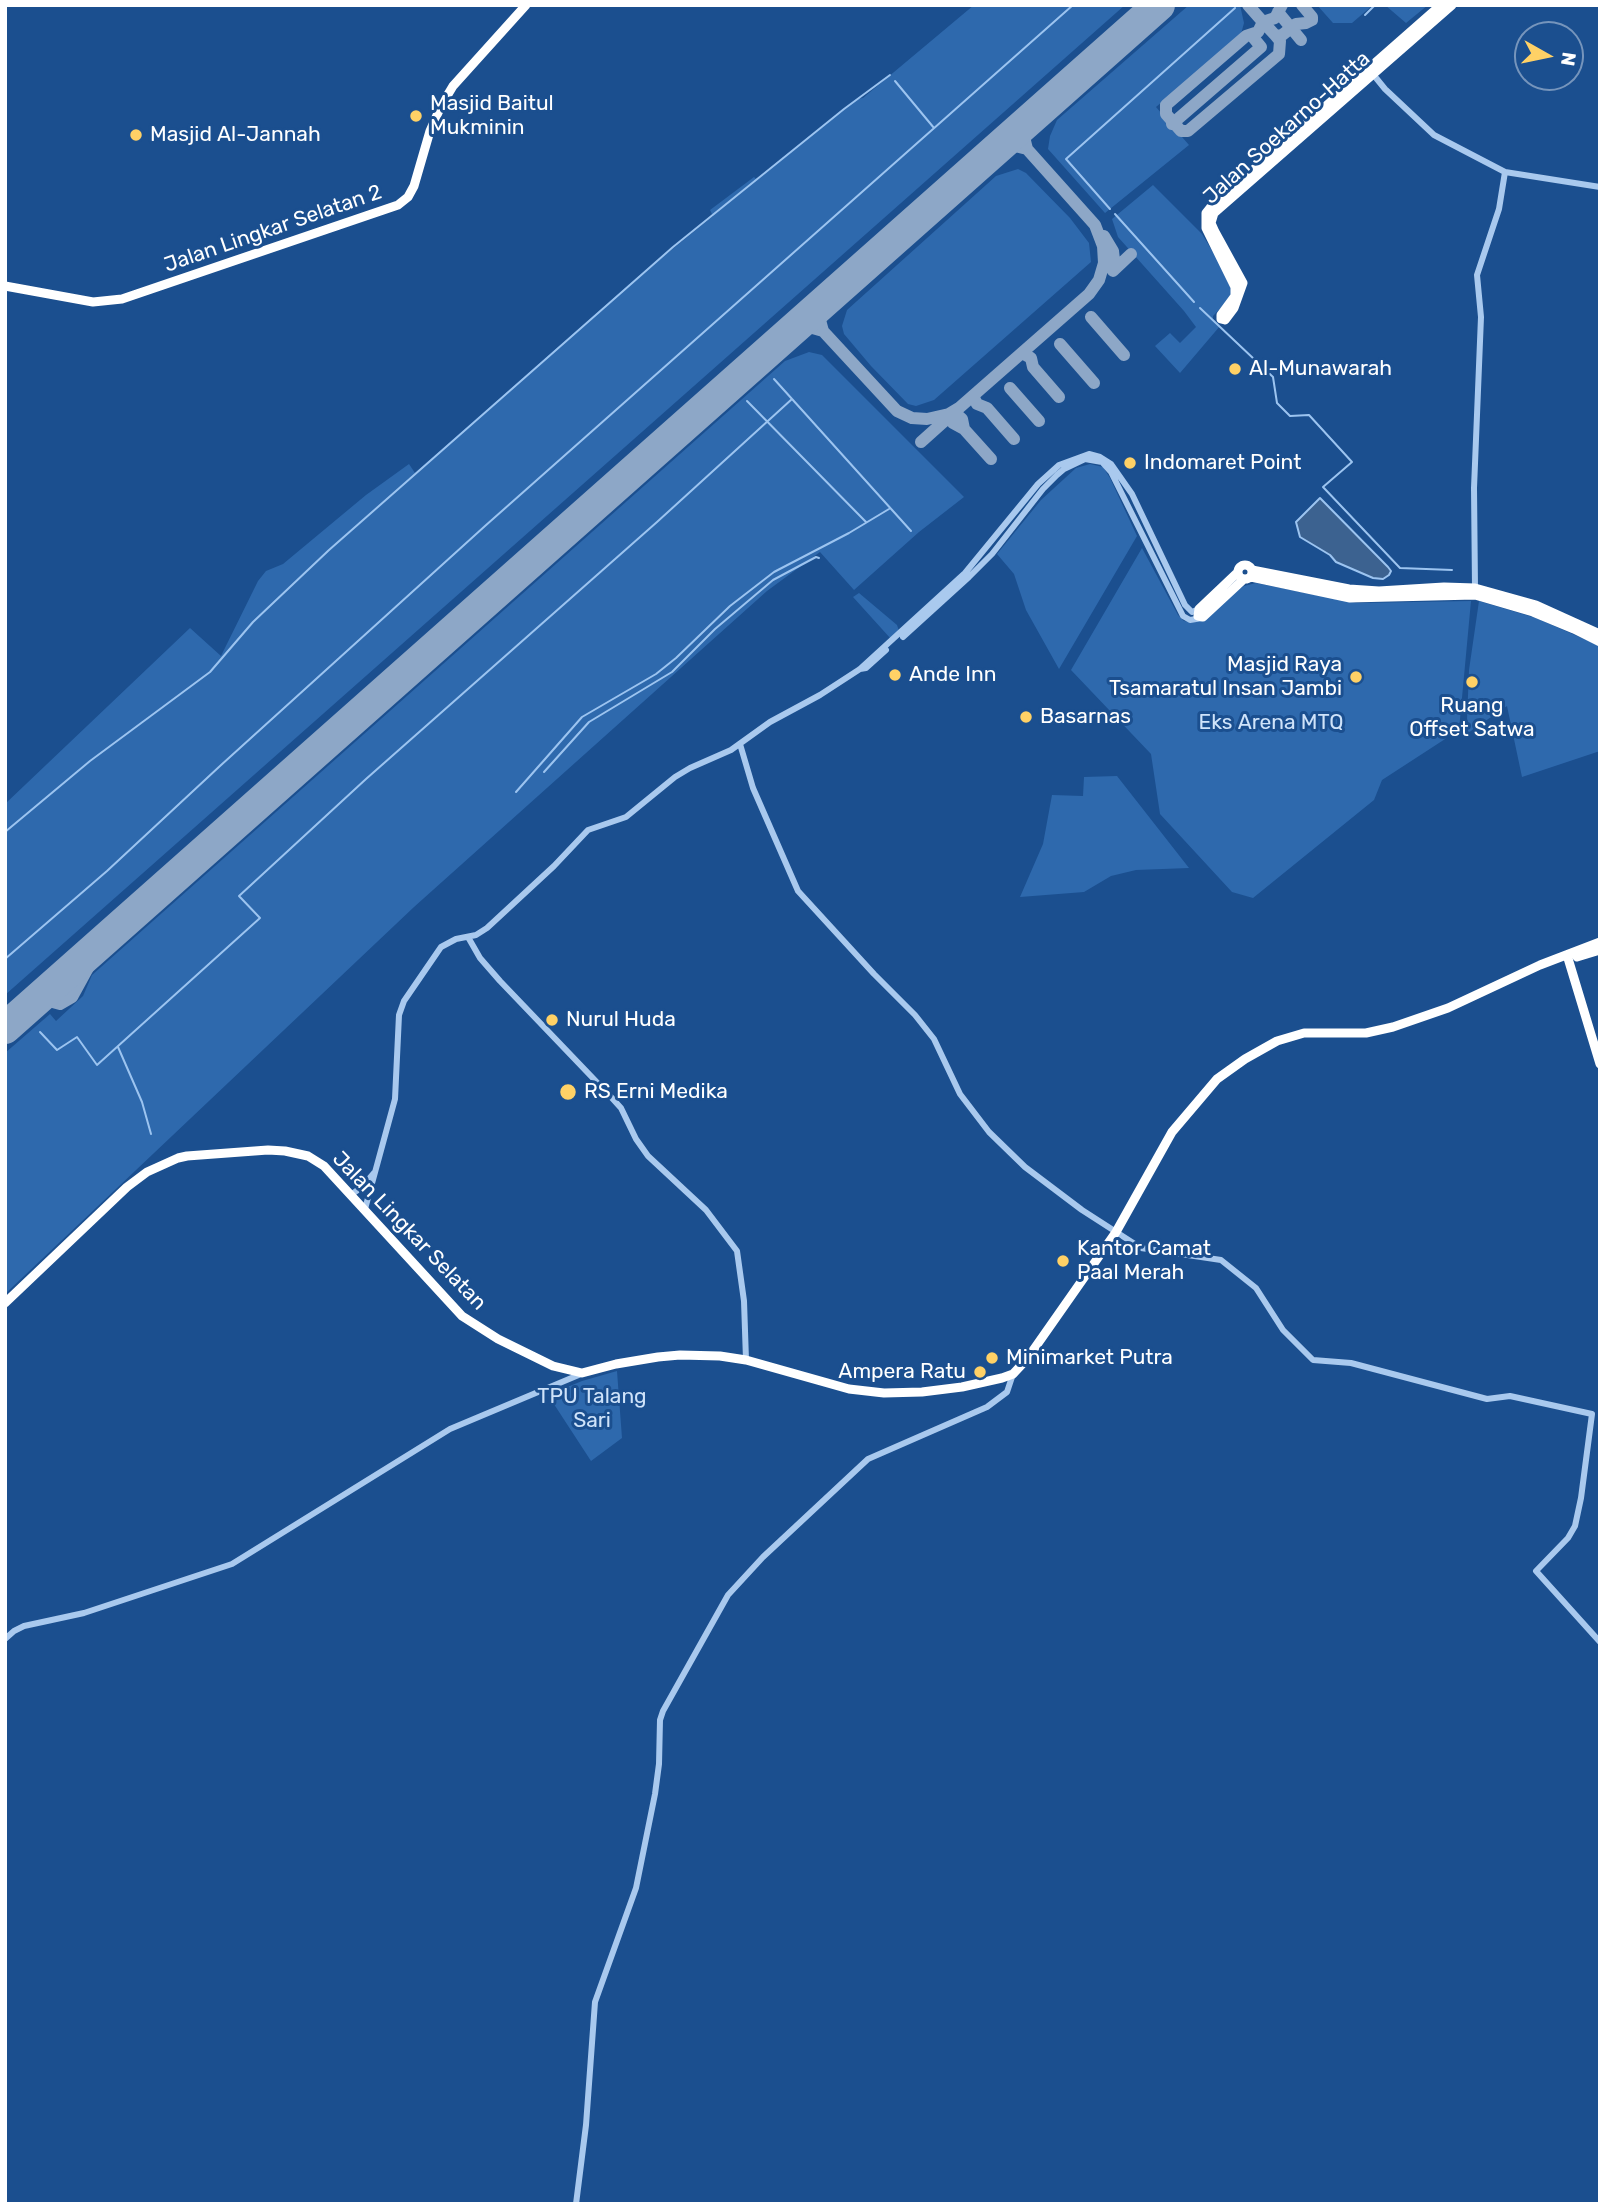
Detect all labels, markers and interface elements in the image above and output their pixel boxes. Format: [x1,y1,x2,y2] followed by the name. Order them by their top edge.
[1514,21,1584,91] north arrow
[1198,46,1376,210] street label: Jalan Soekarno-Hatta
[1556,50,1581,68] text: N
[430,91,554,141] place label: Masjid Baitul Mukminin
[408,108,424,124] marker: Masjid Baitul Mukminin
[150,122,321,148] place label: Masjid Al-Jannah
[128,127,144,143] marker: Masjid Al-Jannah
[161,180,385,278] street label: Jalan Lingkar Selatan 2
[1249,356,1392,382] place label: Al-Munawarah
[1227,361,1243,377] marker: Al-Munawarah
[1144,450,1301,476] place label: Indomaret Point
[1122,455,1138,471] marker: Indomaret Point
[1109,652,1342,702] place label: Masjid Raya Tsamaratul Insan Jambi
[909,662,996,688] place label: Ande Inn
[887,667,903,683] marker: Ande Inn
[1348,669,1364,685] marker: Masjid Raya Tsamaratul Insan Jambi
[1464,674,1480,690] marker: Ruang Offset Satwa
[1409,693,1535,743] place label: Ruang Offset Satwa
[1040,704,1131,730] place label: Basarnas
[1018,709,1034,725] marker: Basarnas
[1198,710,1344,736] park label: Eks Arena MTQ
[566,1007,676,1033] place label: Nurul Huda
[544,1012,560,1028] marker: Nurul Huda
[584,1079,728,1105] place label: RS Erni Medika
[558,1082,578,1102] marker: RS Erni Medika
[327,1146,491,1316] street label: Jalan Lingkar Selatan
[1077,1236,1211,1286] place label: Kantor Camat Paal Merah
[1055,1253,1071,1269] marker: Kantor Camat Paal Merah
[1006,1345,1173,1371] place label: Minimarket Putra
[984,1350,1000,1366] marker: Minimarket Putra
[838,1359,966,1385] place label: Ampera Ratu
[972,1364,988,1380] marker: Ampera Ratu
[537,1384,647,1434] park label: TPU Talang Sari

